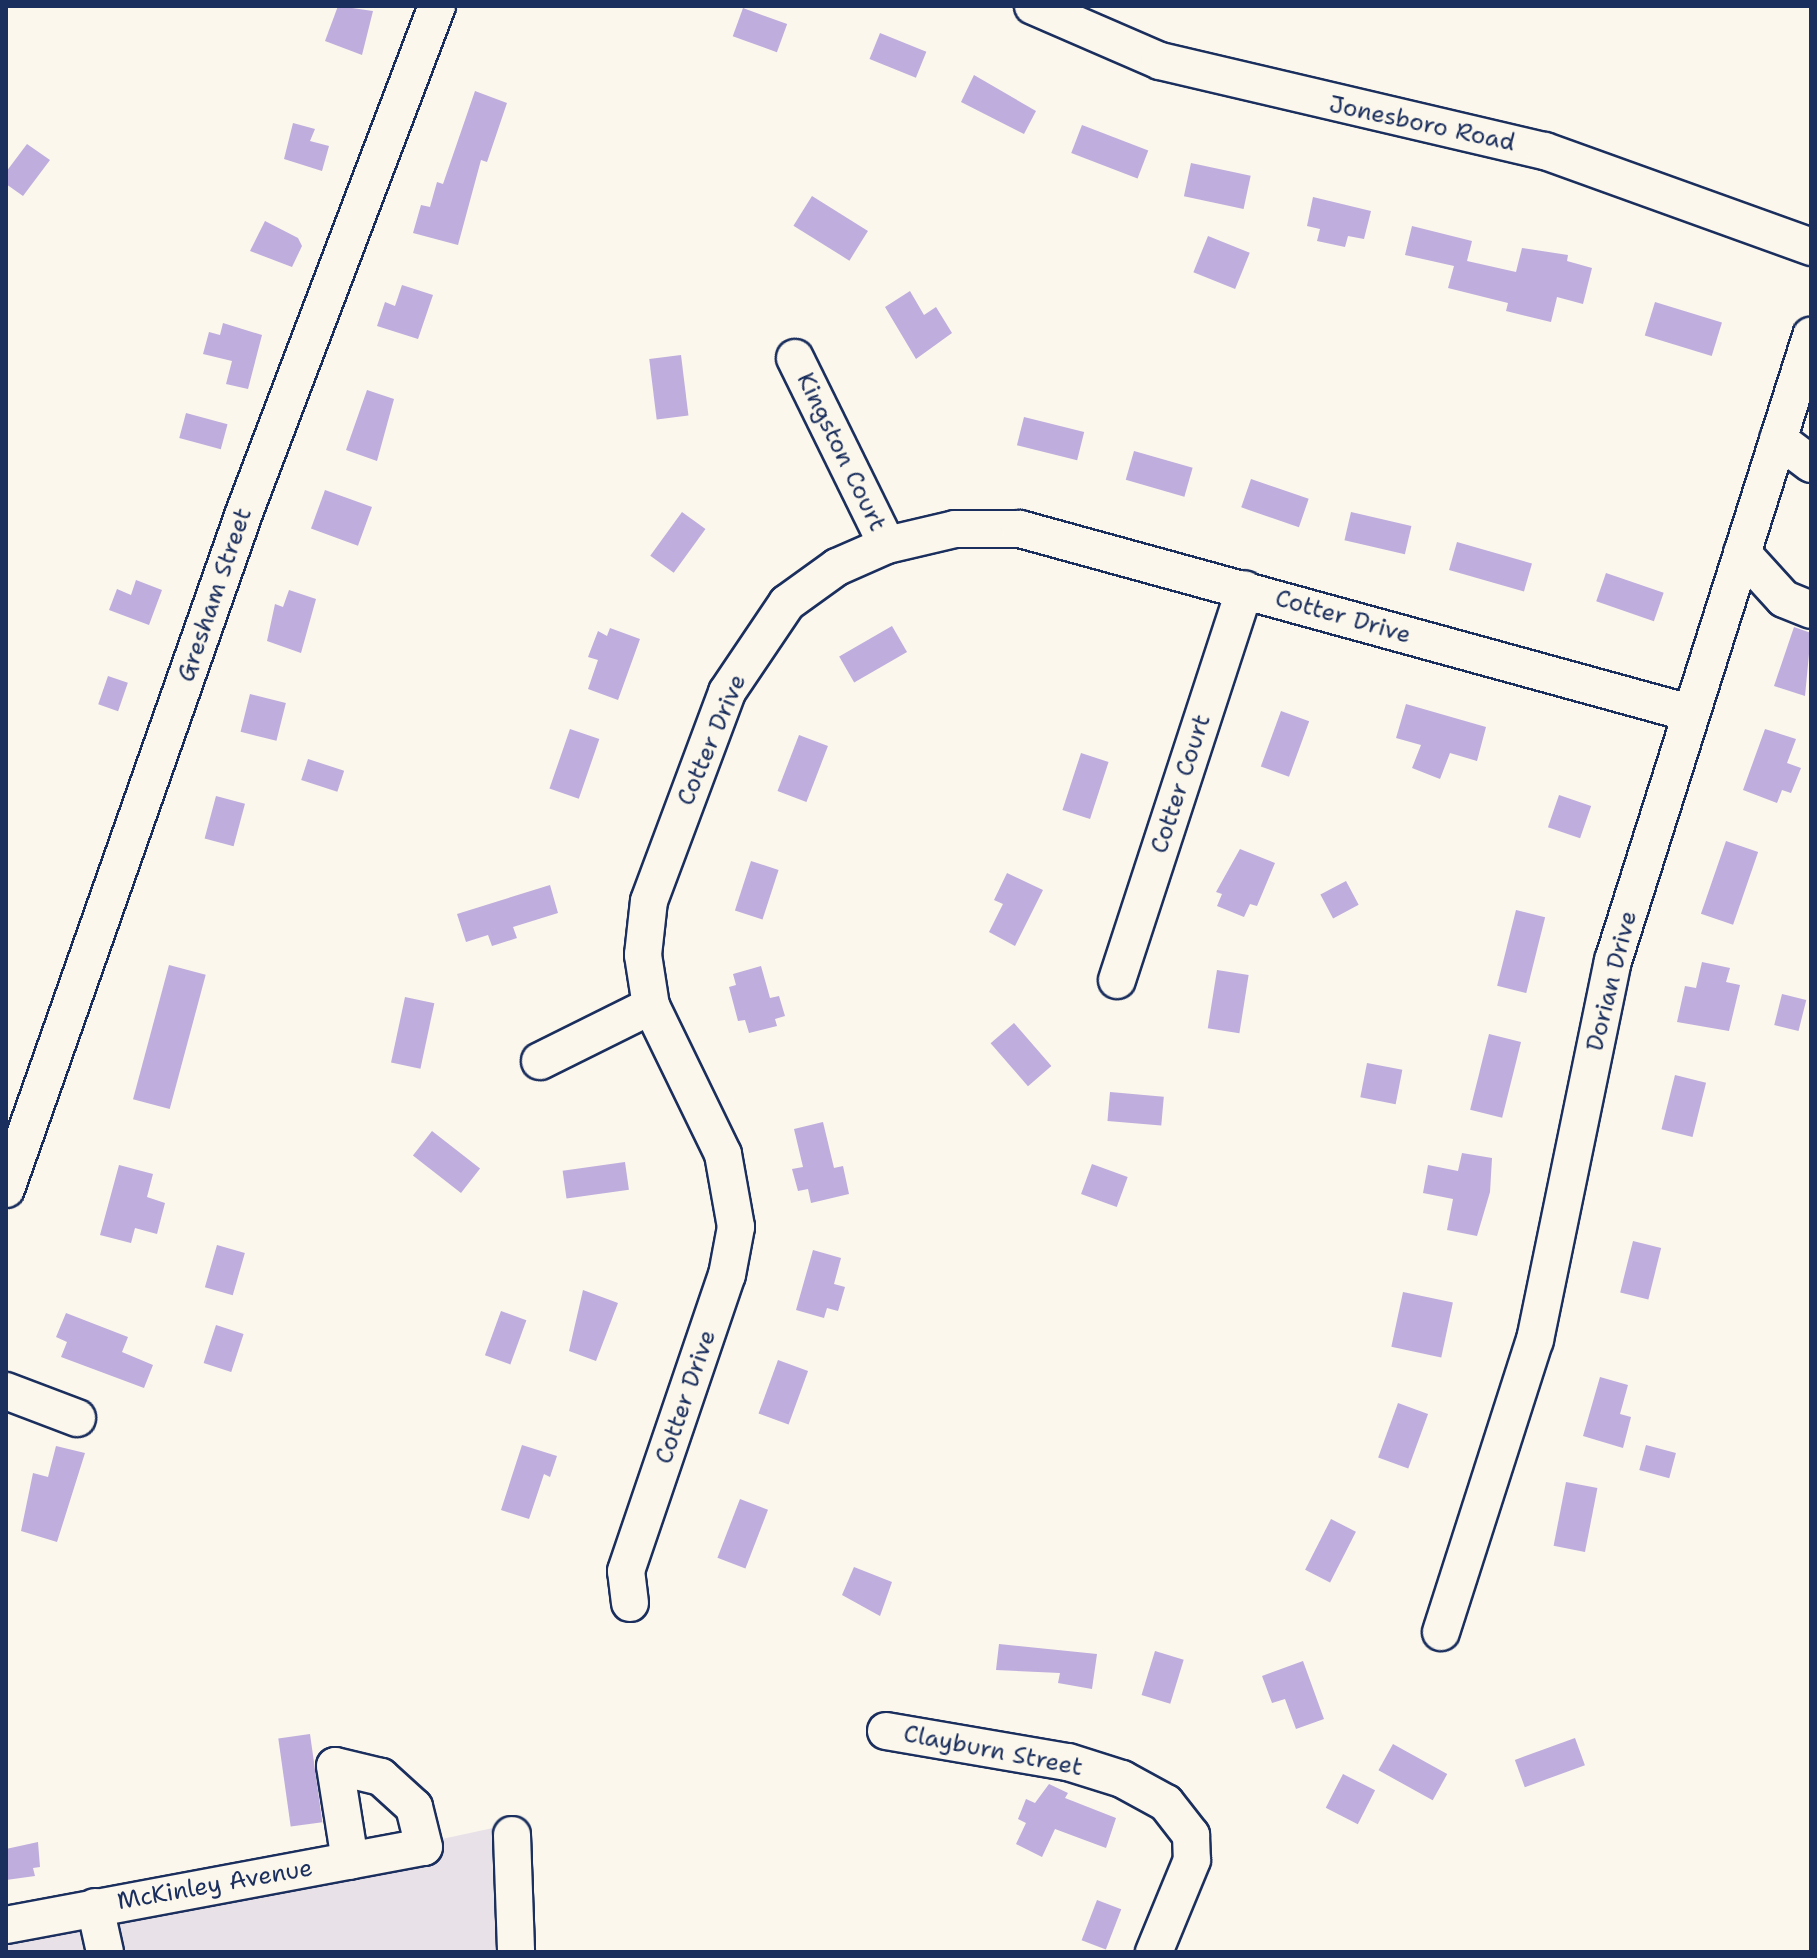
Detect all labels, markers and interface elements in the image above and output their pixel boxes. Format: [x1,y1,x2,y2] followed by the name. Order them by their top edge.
[1326,90,1518,158] street label: Jonesboro Road
[790,368,892,536] street label: Kingston Court
[172,504,258,686] street label: Gresham Street
[1272,584,1414,650] street label: Cotter Drive
[671,670,753,810] street label: Cotter Drive
[1145,711,1217,857] street label: Cotter Court
[1581,908,1643,1054] street label: Dorian Drive
[650,1326,722,1468] street label: Cotter Drive
[901,1720,1085,1782] street label: Clayburn Street
[115,1854,315,1916] street label: McKinley Avenue

